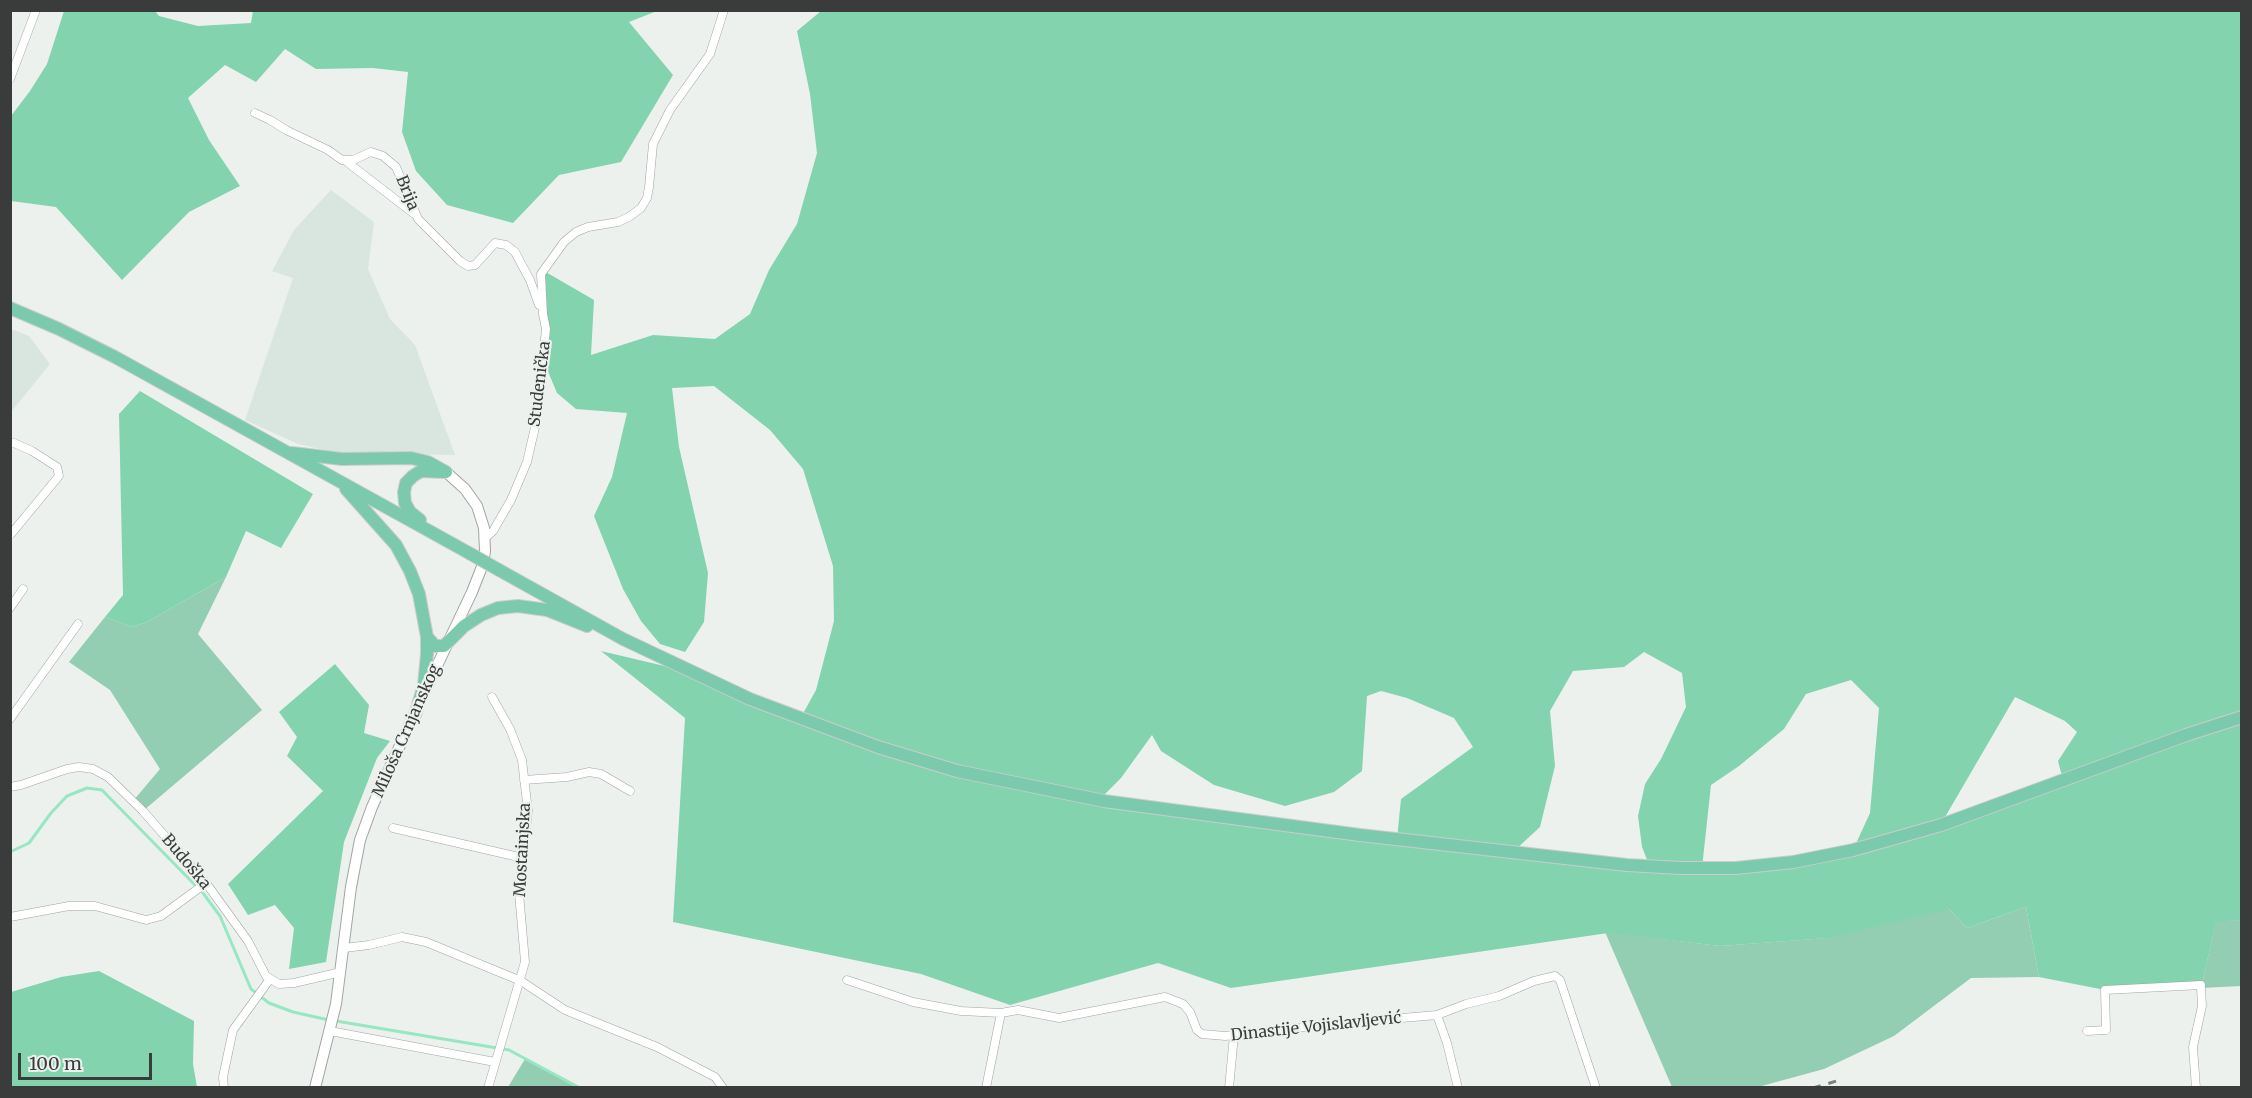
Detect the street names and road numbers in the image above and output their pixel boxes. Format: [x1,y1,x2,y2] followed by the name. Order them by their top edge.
[391,173,423,213] street label: Brija
[525,340,555,428] street label: Studenička
[369,661,445,801] street label: Miloša Crnjanskog
[511,802,535,898] street label: Mostainjska
[157,831,215,893] street label: Budoška
[1230,1008,1402,1046] street label: Dinastije Vojislavljević

